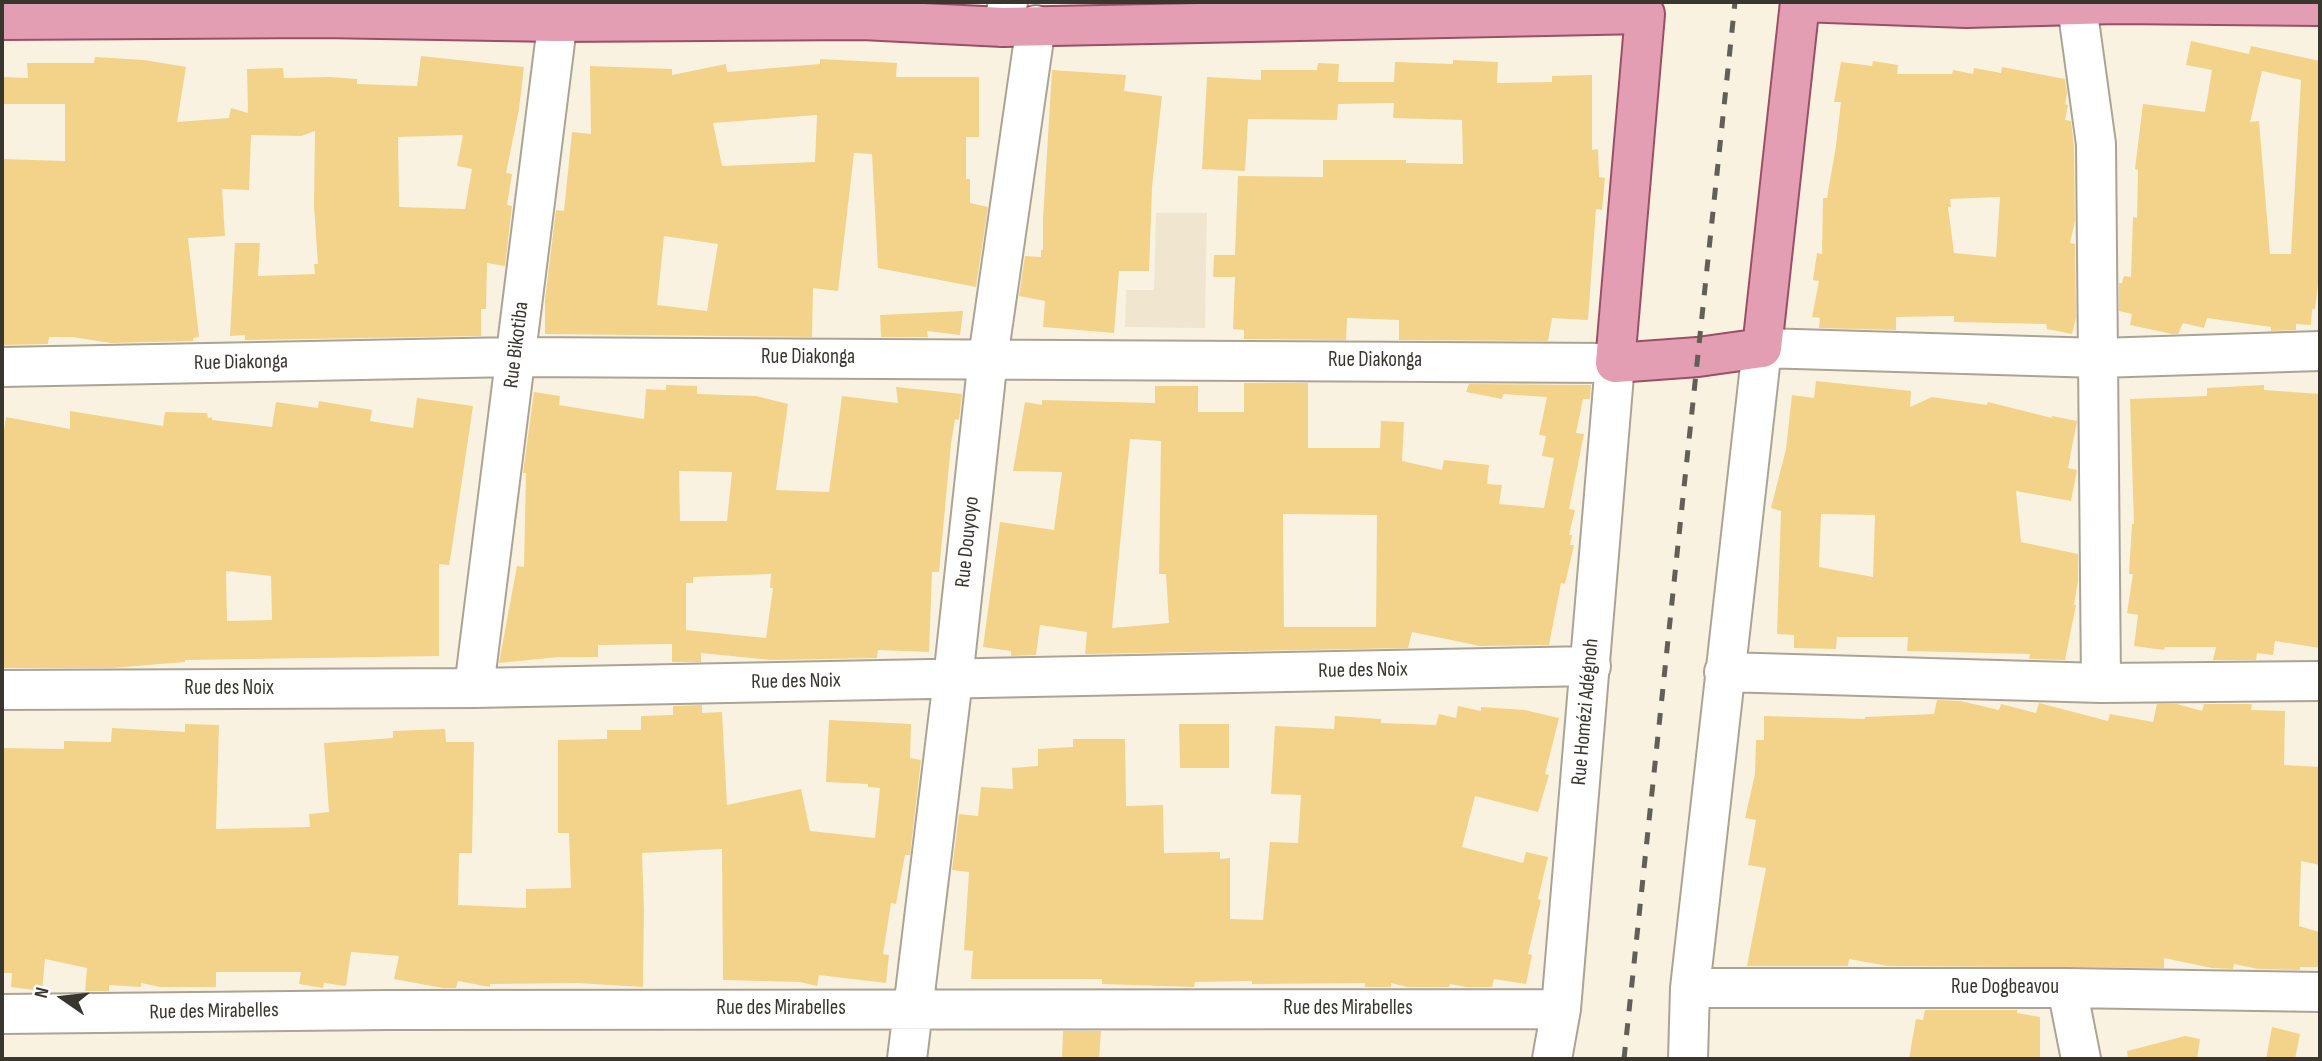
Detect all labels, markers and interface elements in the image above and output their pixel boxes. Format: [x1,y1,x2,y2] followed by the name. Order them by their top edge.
[499,300,535,390] street label: Rue Bikotiba
[761,345,855,371] street label: Rue Diakonga
[1328,348,1422,374] street label: Rue Diakonga
[194,350,288,376] street label: Rue Diakonga
[951,495,985,589] street label: Rue Douyoyo
[1567,638,1605,786] street label: Rue Homézi Adégnoh
[1318,658,1408,684] street label: Rue des Noix
[751,669,841,695] street label: Rue des Noix
[184,676,274,702] street label: Rue des Noix
[28,963,98,1033] north arrow
[1951,975,2059,1001] street label: Rue Dogbeavou
[30,985,55,1001] text: N
[716,996,846,1022] street label: Rue des Mirabelles
[1283,996,1413,1022] street label: Rue des Mirabelles
[149,998,279,1026] street label: Rue des Mirabelles

